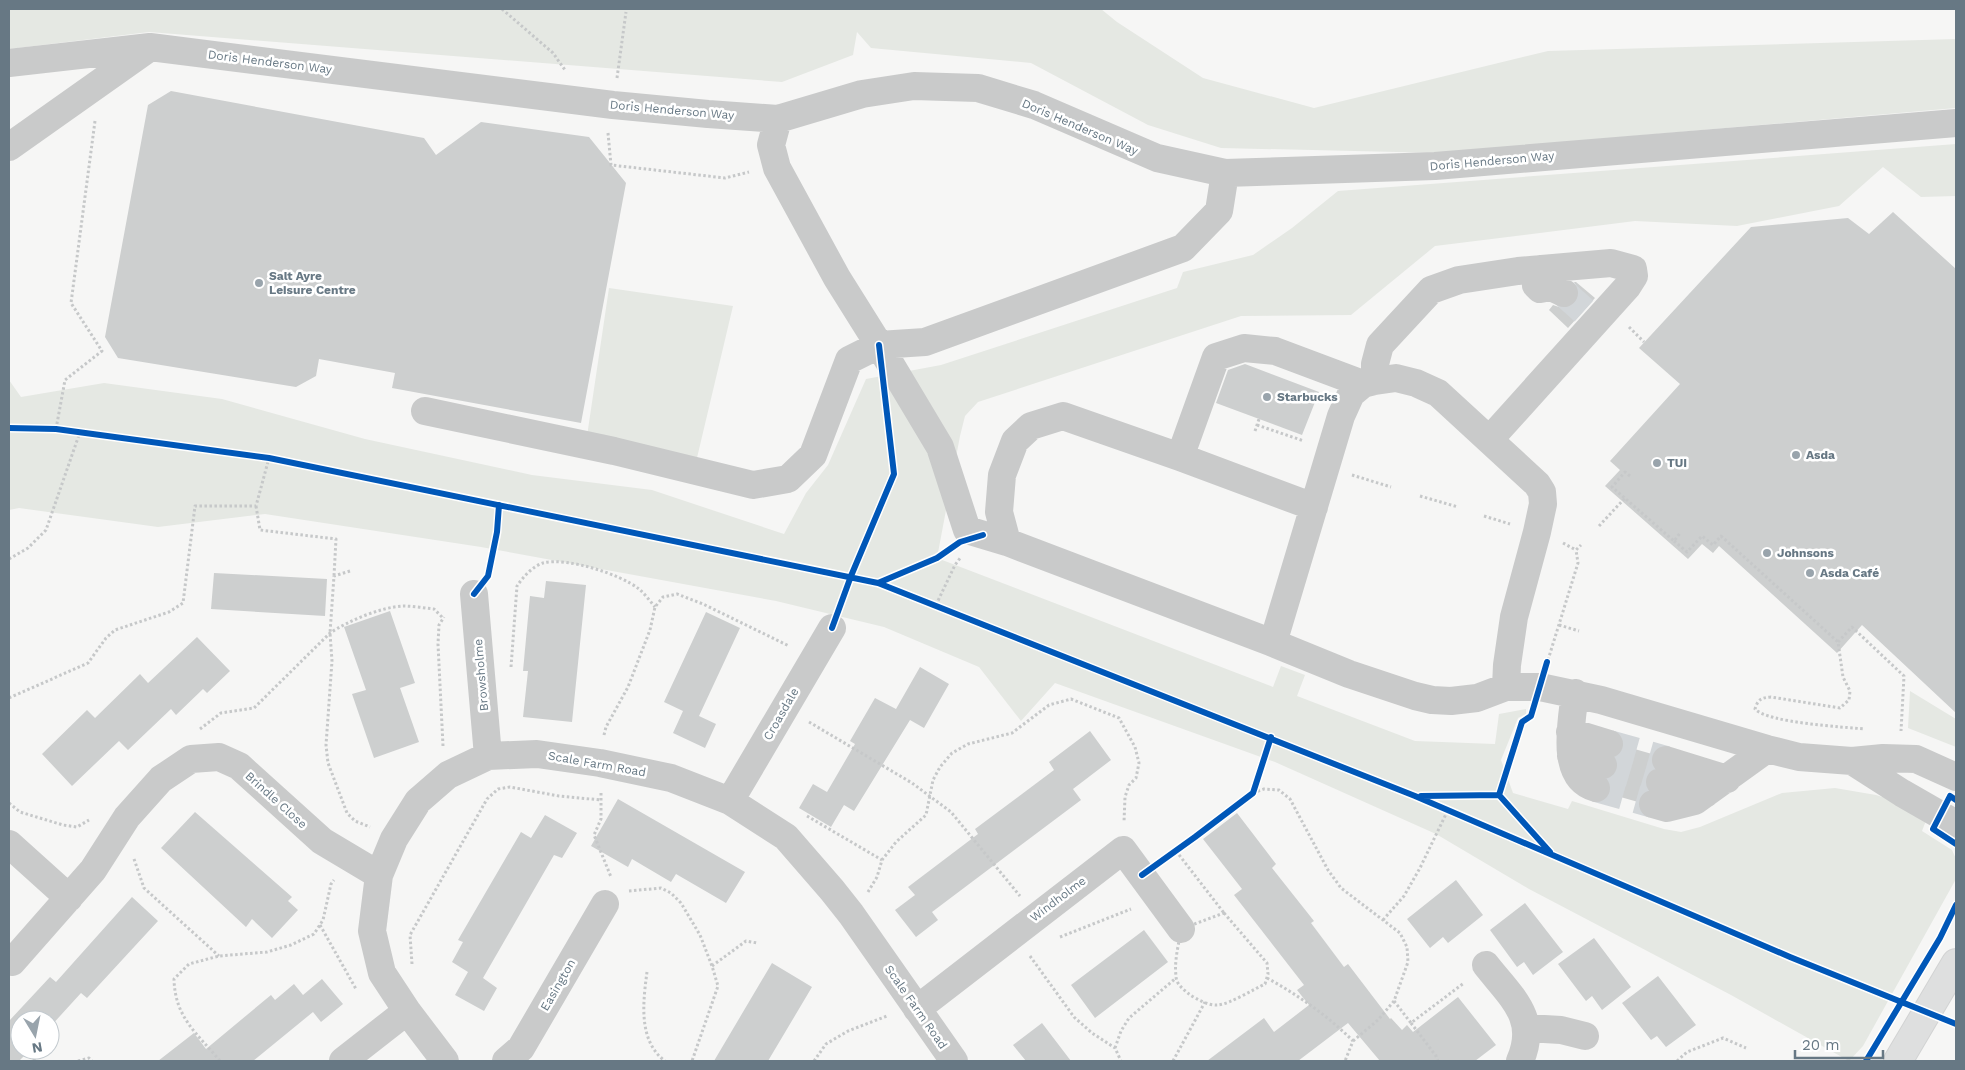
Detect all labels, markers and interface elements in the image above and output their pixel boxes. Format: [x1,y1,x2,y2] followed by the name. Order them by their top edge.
[207,47,334,77] street label: Doris Henderson Way
[1020,96,1141,158] street label: Doris Henderson Way
[609,98,736,122] street label: Doris Henderson Way
[1429,149,1556,173] street label: Doris Henderson Way
[269,269,356,297] place label: Salt Ayre Leisure Centre
[253,277,265,289] marker: Salt Ayre Leisure Centre
[1277,390,1338,404] place label: Starbucks
[1261,391,1273,403] marker: Starbucks
[1806,448,1835,462] place label: Asda
[1790,449,1802,461] marker: Asda
[1667,456,1687,470] place label: TUI
[1651,457,1663,469] marker: TUI
[1777,546,1834,560] place label: Johnsons
[1761,547,1773,559] marker: Johnsons
[1820,566,1879,580] place label: Asda Café
[1804,567,1816,579] marker: Asda Café
[471,638,491,712] street label: Browsholme
[760,685,802,743] street label: Croasdale
[547,749,647,779] street label: Scale Farm Road
[242,769,310,831] street label: Brindle Close
[1027,873,1089,925] street label: Windholme
[538,957,578,1013] street label: Easington
[882,962,950,1052] street label: Scale Farm Road
[10,1010,60,1060] north arrow
[1795,1028,1882,1060] scale bar
[1802,1036,1840,1054] text: 20 m
[31,1039,44,1057] text: N

